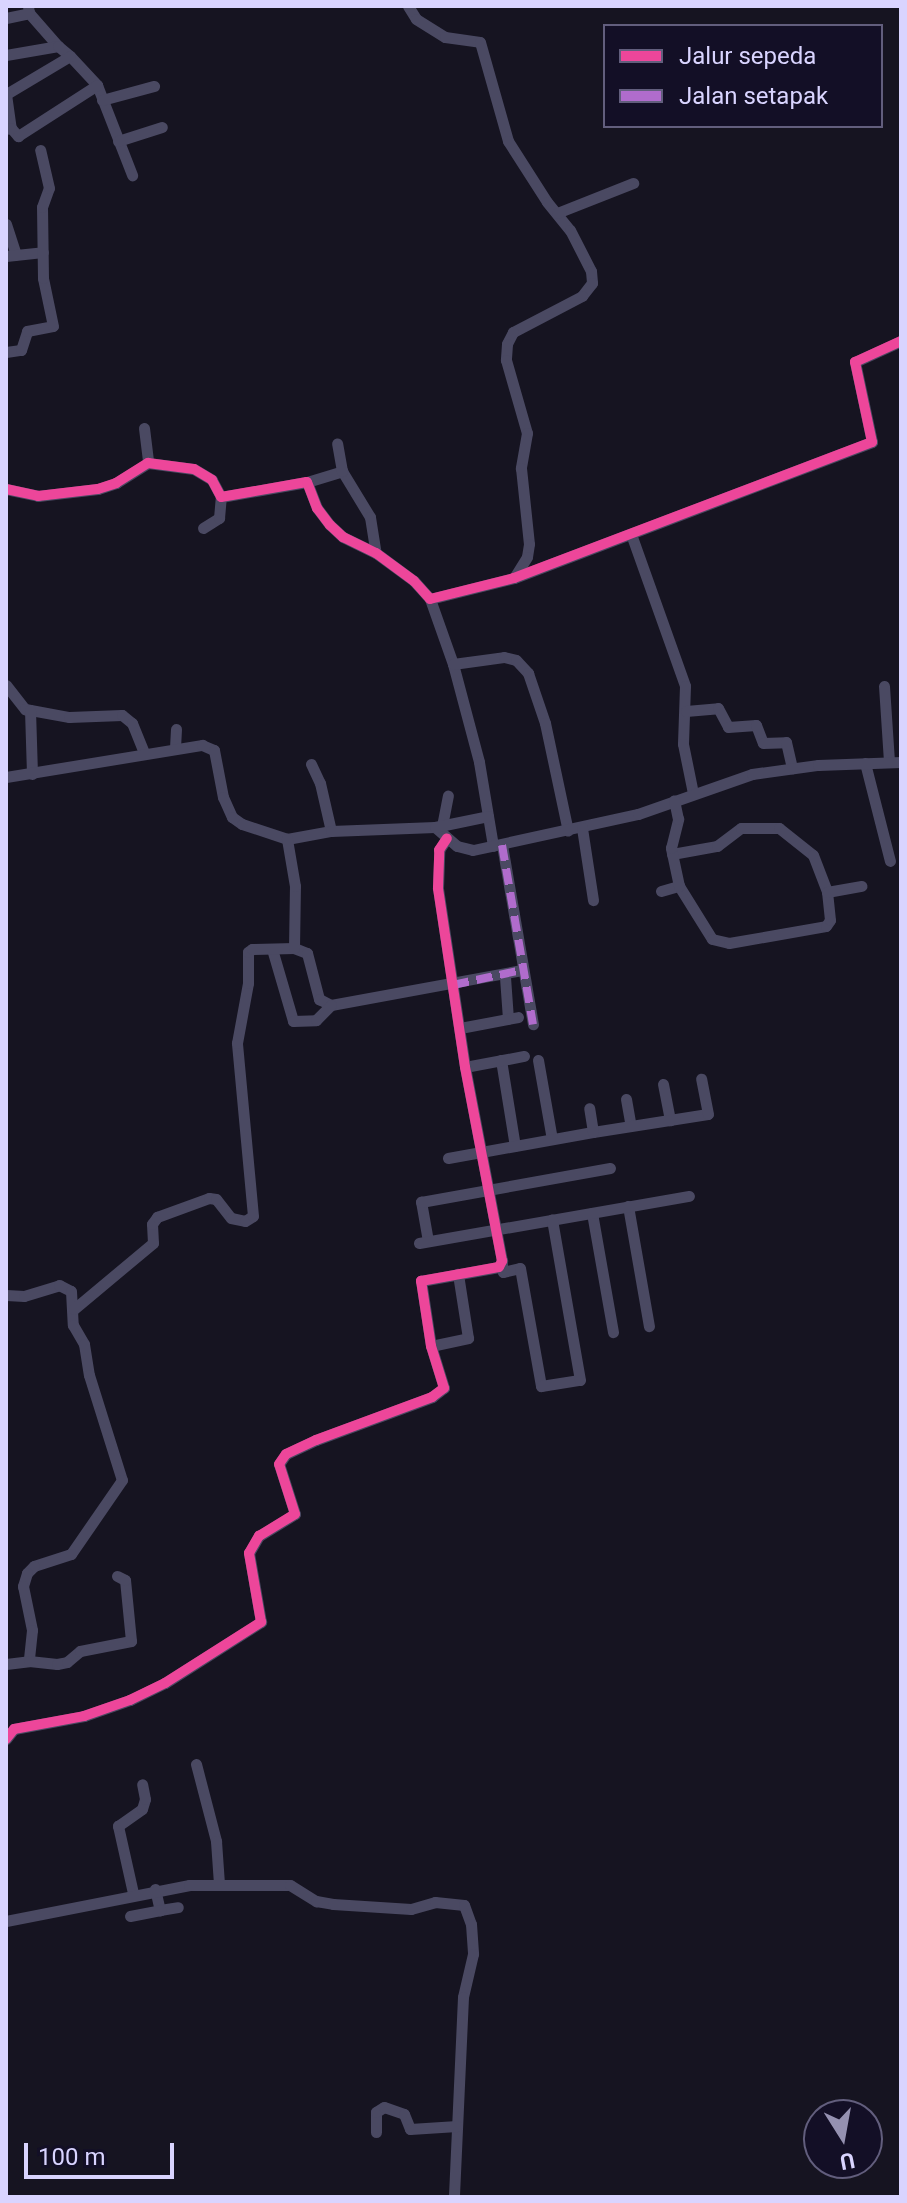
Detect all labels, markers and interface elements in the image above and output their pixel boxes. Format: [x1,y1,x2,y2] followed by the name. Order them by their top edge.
[603,24,883,128] legend
[679,42,816,70] text: Jalur sepeda
[679,82,828,110] text: Jalan setapak
[803,2099,883,2179] north arrow
[28,2127,178,2177] scale bar
[38,2143,105,2171] text: 100 m
[838,2147,857,2175] text: U

